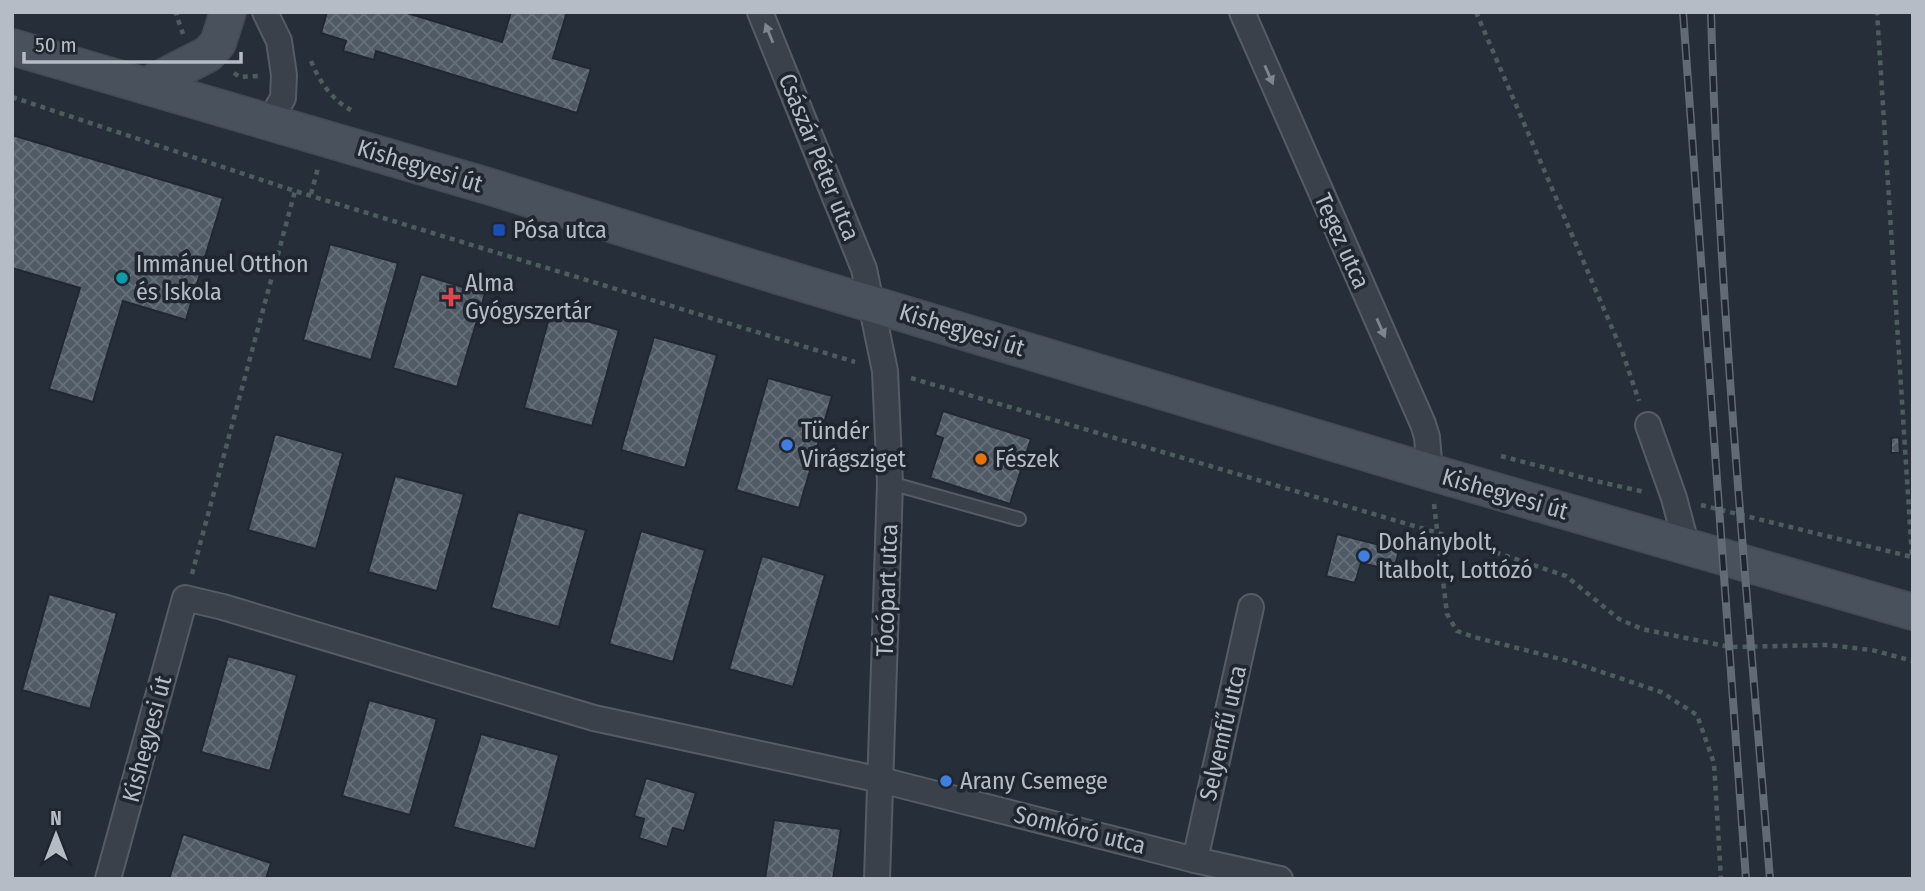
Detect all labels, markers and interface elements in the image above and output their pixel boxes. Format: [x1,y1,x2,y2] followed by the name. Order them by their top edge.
[24,21,242,65] scale bar
[763,23,774,44] one-way arrow
[35,32,77,58] text: 50 m
[1263,65,1275,85] one-way arrow
[773,69,865,245] street label: Császár Péter utca
[354,134,486,198] street label: Kishegyesi út
[1309,189,1375,293] street label: Tegez utca
[513,216,607,244] place label: Pósa utca
[491,222,507,238] marker: Pósa utca
[136,250,309,306] place label: Immánuel Otthon és Iskola
[465,269,592,325] place label: Alma Gyógyszertár
[114,270,130,286] marker: Immánuel Otthon és Iskola
[443,289,459,305] marker: Alma Gyógyszertár
[896,298,1028,362] street label: Kishegyesi út
[1375,318,1386,339] one-way arrow
[801,417,906,473] place label: Tündér Virágsziget
[779,437,795,453] marker: Tündér Virágsziget
[995,445,1060,473] place label: Fészek
[973,451,989,467] marker: Fészek
[1439,463,1571,525] street label: Kishegyesi út
[871,523,903,657] street label: Tócópart utca
[1378,528,1533,584] place label: Dohánybolt, Italbolt, Lottózó
[1356,548,1372,564] marker: Dohánybolt, Italbolt, Lottózó
[1194,663,1252,803] street label: Selyemfű utca
[117,673,177,805] street label: Kishegyesi út
[960,767,1108,795] place label: Arany Csemege
[938,773,954,789] marker: Arany Csemege
[21,800,91,870] north arrow
[1011,800,1149,860] street label: Somkóró utca
[50,807,62,830] text: N

